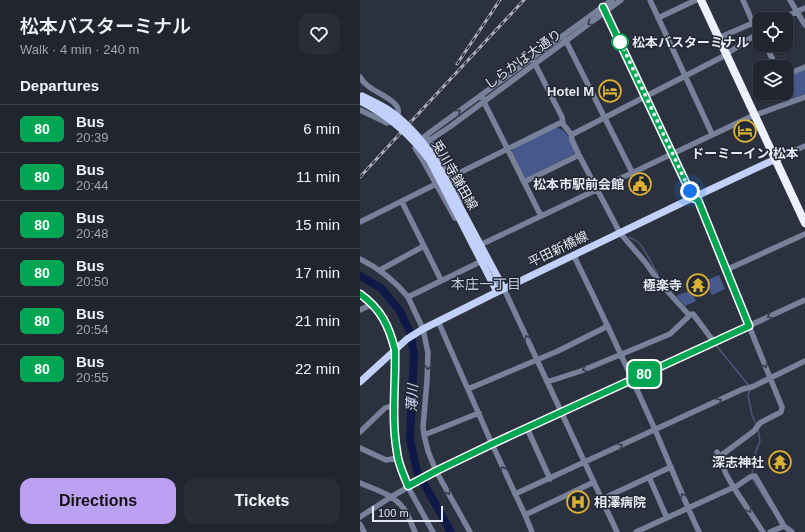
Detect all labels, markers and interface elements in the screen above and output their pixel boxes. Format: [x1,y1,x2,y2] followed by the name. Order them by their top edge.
[753,12,793,100] map controls
[753,12,793,52] button: locate
[298,13,340,55] button: heart
[20,16,191,37] text: 松本バスターミナル
[587,19,594,26] one-way arrow
[482,26,564,92] street label: しらかば大通り
[611,33,629,51] marker: 松本バスターミナル
[632,35,749,50] place label: 松本バスターミナル
[20,42,139,57] text: Walk · 4 min · 240 m
[753,60,793,100] button: layers
[20,77,99,94] text: Departures
[597,78,623,104] hotel icon: Hotel M
[547,84,594,99] place label: Hotel M
[454,109,461,116] one-way arrow
[76,113,104,130] text: Bus
[732,118,758,144] hotel icon: ドーミーイン 松本
[303,120,340,137] text: 6 min
[34,121,50,137] text: 80
[76,130,109,145] text: 20:39
[429,137,481,213] street label: 兎川寺鎌田線
[691,146,799,161] place label: ドーミーイン 松本
[76,161,104,178] text: Bus
[296,168,340,185] text: 11 min
[34,169,50,185] text: 80
[627,171,653,197] public building icon: 松本市駅前会館
[533,177,624,192] place label: 松本市駅前会館
[76,178,109,193] text: 20:44
[680,181,700,201] your location
[76,209,104,226] text: Bus
[295,216,340,233] text: 15 min
[34,217,50,233] text: 80
[76,226,109,241] text: 20:48
[525,228,591,270] street label: 平田新橋線
[76,257,104,274] text: Bus
[295,264,340,281] text: 17 min
[34,265,50,281] text: 80
[685,272,711,298] temple icon: 極楽寺
[76,274,109,289] text: 20:50
[451,276,521,292] district label: 本庄一丁目
[643,278,682,293] place label: 極楽寺
[76,305,104,322] text: Bus
[295,312,340,329] text: 21 min
[766,312,773,320] one-way arrow
[34,313,50,329] text: 80
[76,322,109,337] text: 20:54
[524,335,532,343] one-way arrow
[76,353,104,370] text: Bus
[295,360,340,377] text: 22 min
[760,360,768,368] one-way arrow
[34,361,50,377] text: 80
[626,361,662,387] line badge: 80
[424,364,432,370] one-way arrow
[581,364,588,373] one-way arrow
[636,366,652,382] text: 80
[76,370,109,385] text: 20:55
[403,382,421,412] water label: 薄川
[715,398,723,406] one-way arrow
[616,443,623,451] one-way arrow
[767,449,793,475] temple icon: 深志神社
[712,455,764,470] place label: 深志神社
[500,466,508,473] one-way arrow
[20,478,176,524] button: Directions
[184,478,340,524] button: Tickets
[443,488,450,495] one-way arrow
[565,489,591,515] hospital icon: 相澤病院
[680,493,688,500] one-way arrow
[594,495,646,510] place label: 相澤病院
[372,504,443,523] scale bar
[744,506,752,513] one-way arrow
[378,507,409,519] text: 100 m

